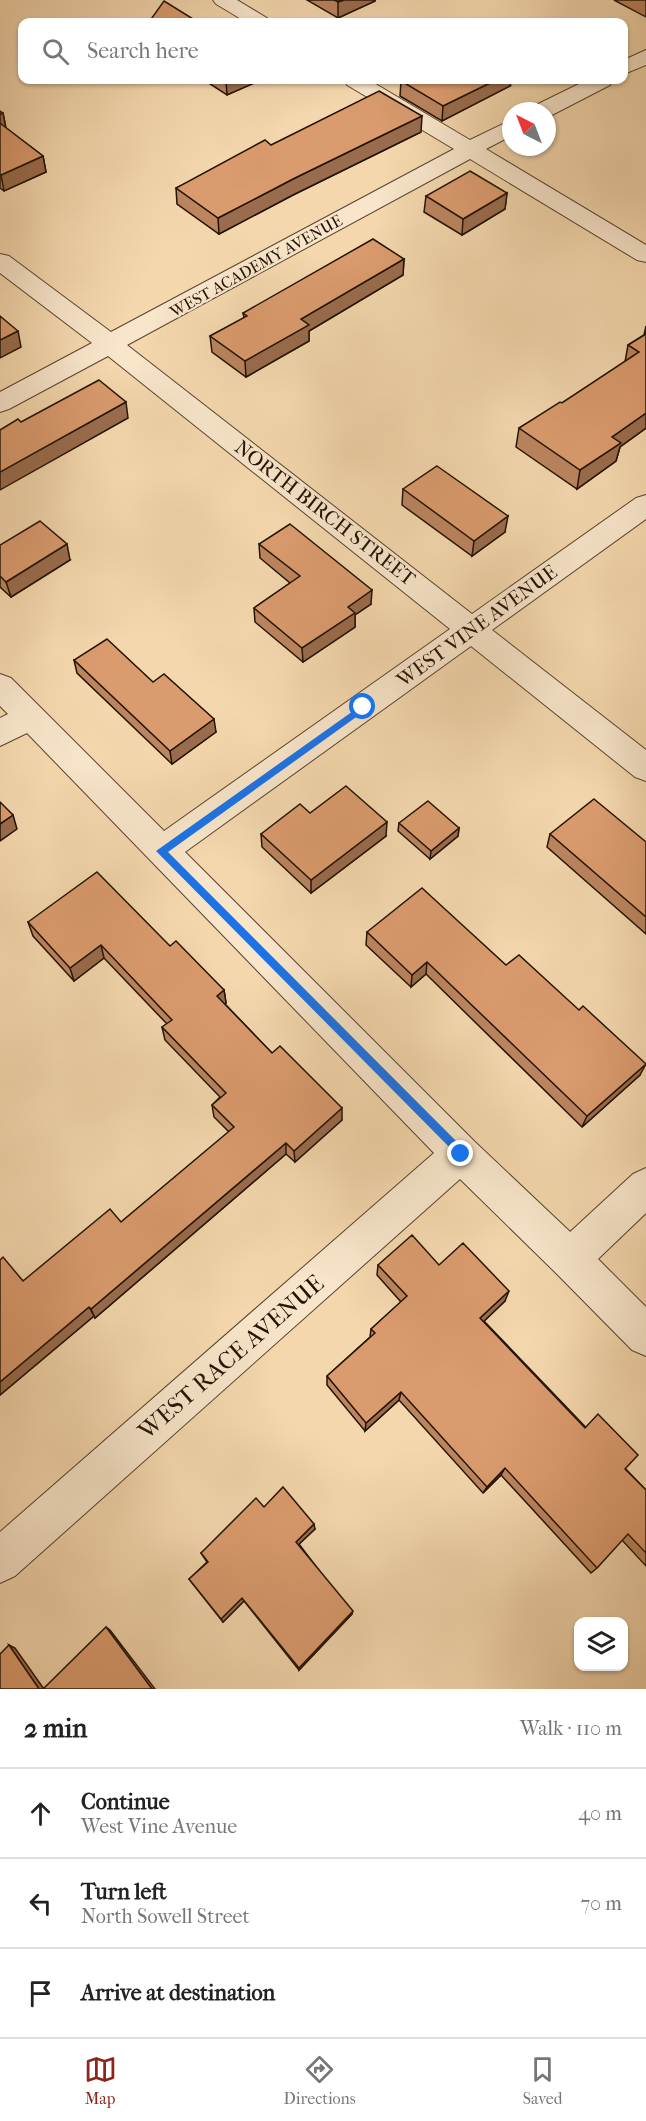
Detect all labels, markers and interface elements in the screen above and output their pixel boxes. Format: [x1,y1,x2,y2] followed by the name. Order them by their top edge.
[18,18,628,84] search box
[39,35,72,68] icon: search
[87,38,199,64] text: Search here
[502,102,556,156] north arrow
[166,211,346,322] street label: WEST ACADEMY AVENUE
[230,435,420,591] street label: NORTH BIRCH STREET
[392,560,562,692] street label: WEST VINE AVENUE
[349,693,375,719] route start
[447,1140,473,1166] route end
[132,1269,329,1446] street label: WEST RACE AVENUE
[574,1617,628,1671] map controls
[574,1617,628,1671] button: layers
[24,1713,87,1744] text: 2 min
[520,1717,622,1740] text: Walk · 110 m
[81,1789,170,1815] text: Continue
[24,1797,57,1830] icon: ahead
[578,1802,622,1825] text: 40 m
[81,1815,237,1838] text: West Vine Avenue
[81,1879,167,1905] text: Turn left
[24,1887,57,1920] icon: left
[580,1892,622,1915] text: 70 m
[81,1905,250,1928] text: North Sowell Street
[24,1977,57,2010] icon: arrive
[81,1980,275,2006] text: Arrive at destination
[84,2053,117,2108] tab: Map
[284,2053,356,2108] tab: Directions
[523,2053,562,2108] tab: Saved

